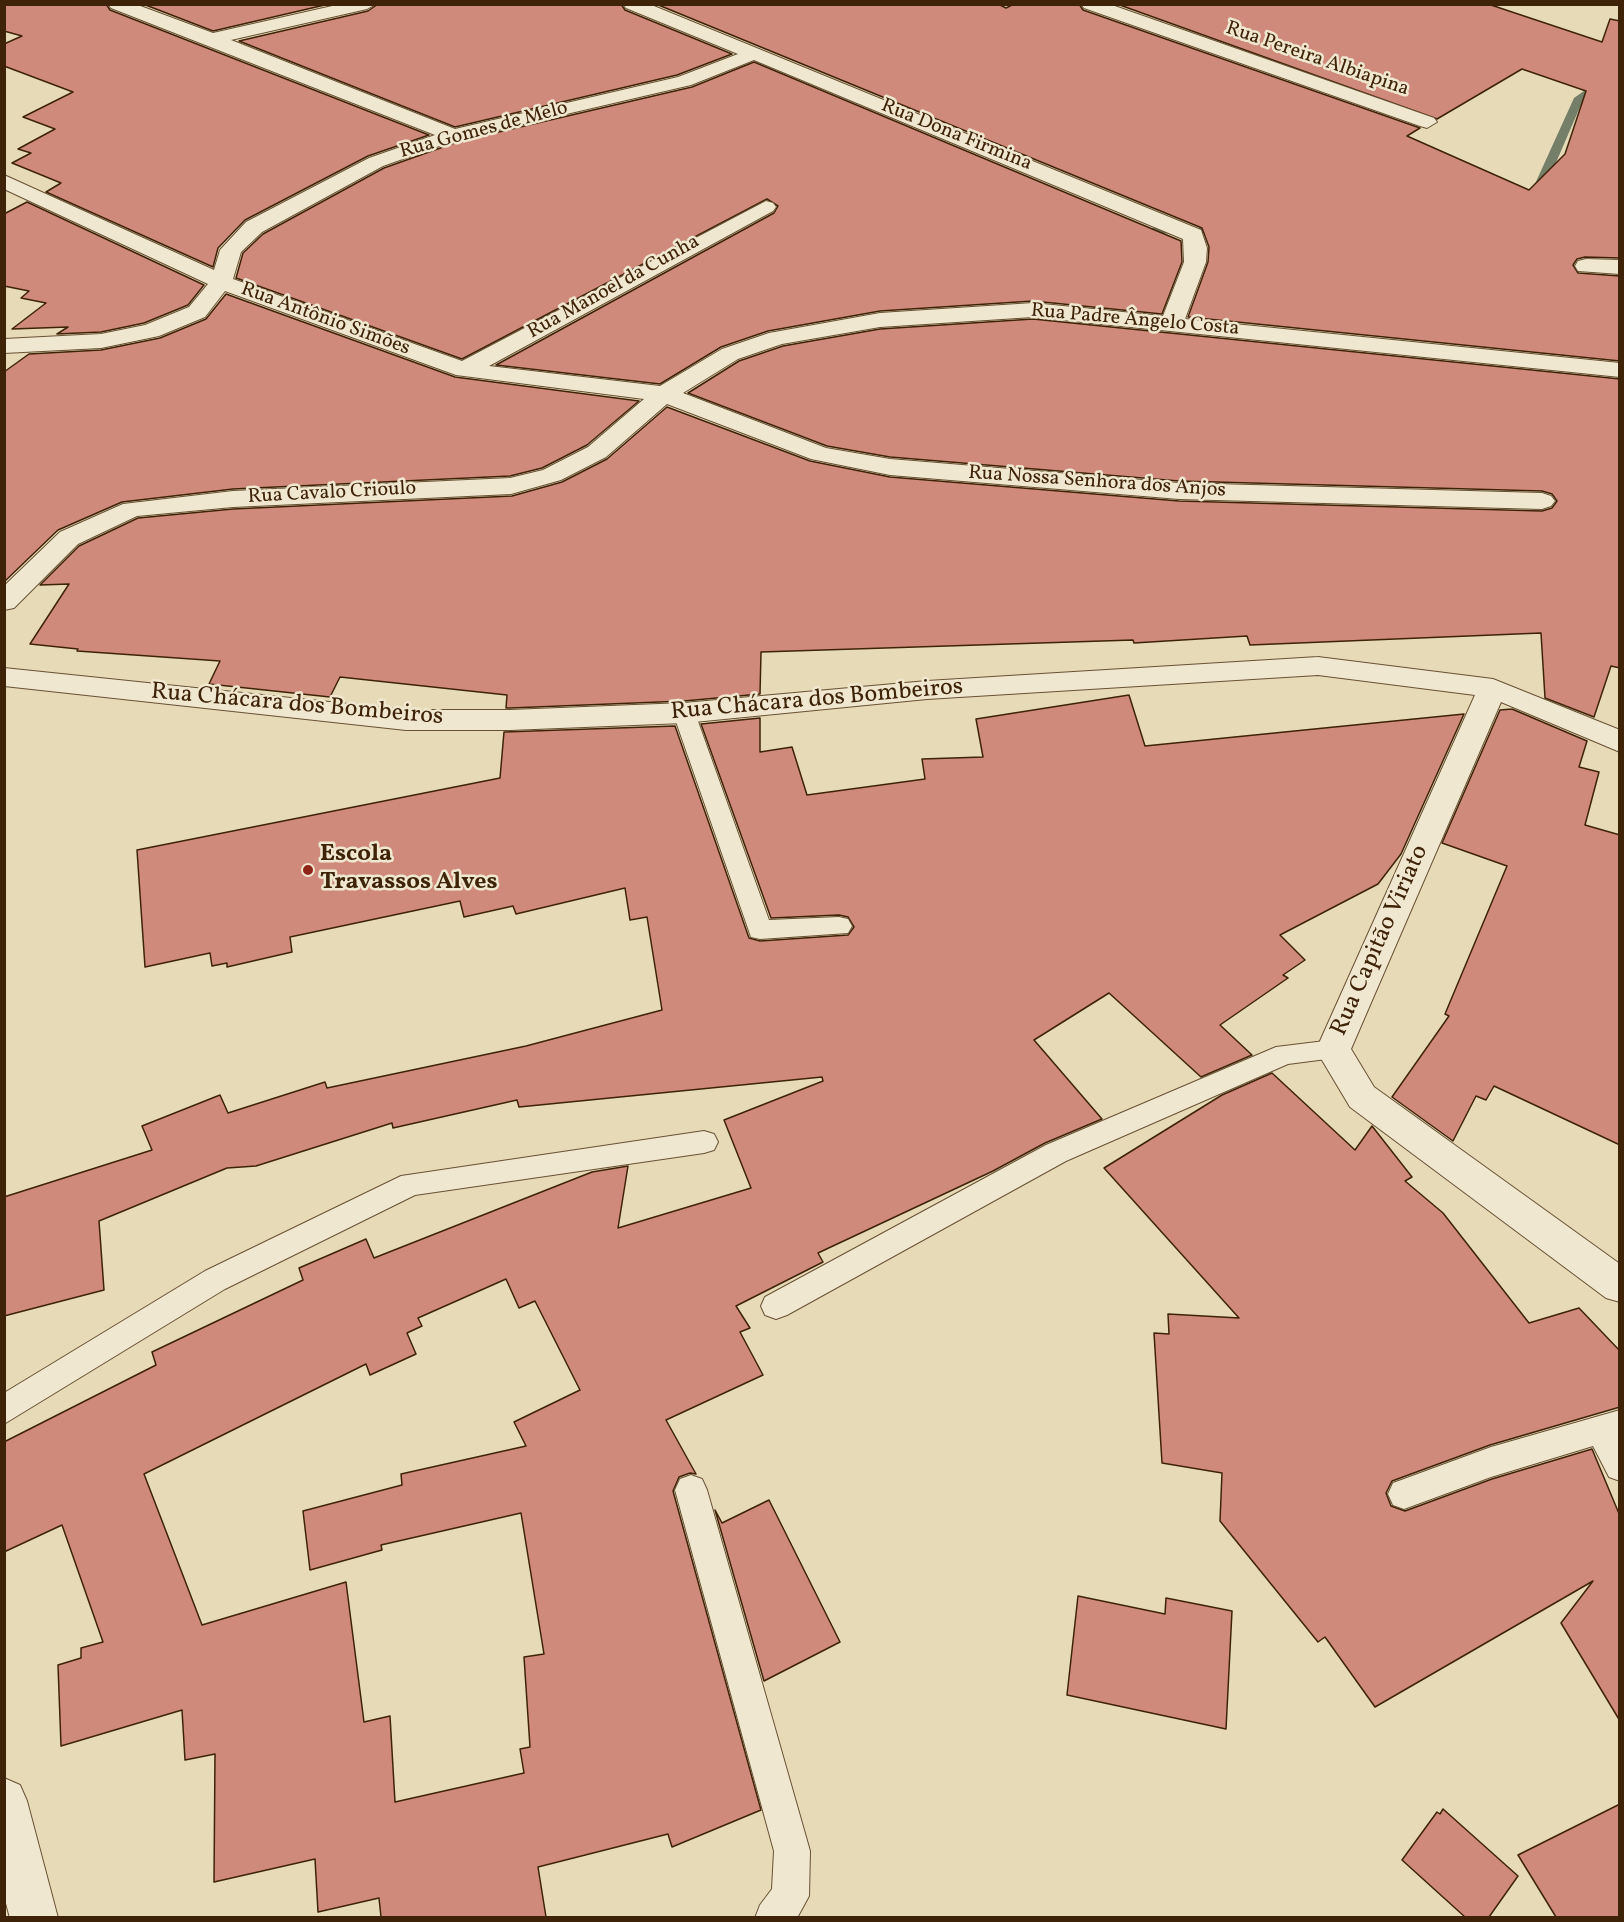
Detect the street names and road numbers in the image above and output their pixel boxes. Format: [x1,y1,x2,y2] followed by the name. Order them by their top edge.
[1222,17,1412,103] street label: Rua Pereira Albiapina
[877,95,1035,177] street label: Rua Dona Firmina
[397,97,571,165] street label: Rua Gomes de Melo
[524,231,704,345] street label: Rua Manoel da Cunha
[237,278,413,362] street label: Rua Antônio Simões
[1030,300,1240,342] street label: Rua Padre Ângelo Costa
[967,462,1227,504] street label: Rua Nossa Senhora dos Anjos
[247,478,417,510] street label: Rua Cavalo Crioulo
[670,674,964,728] street label: Rua Chácara dos Bombeiros
[150,679,444,733] street label: Rua Chácara dos Bombeiros
[1326,841,1436,1041] street label: Rua Capitão Viriato

